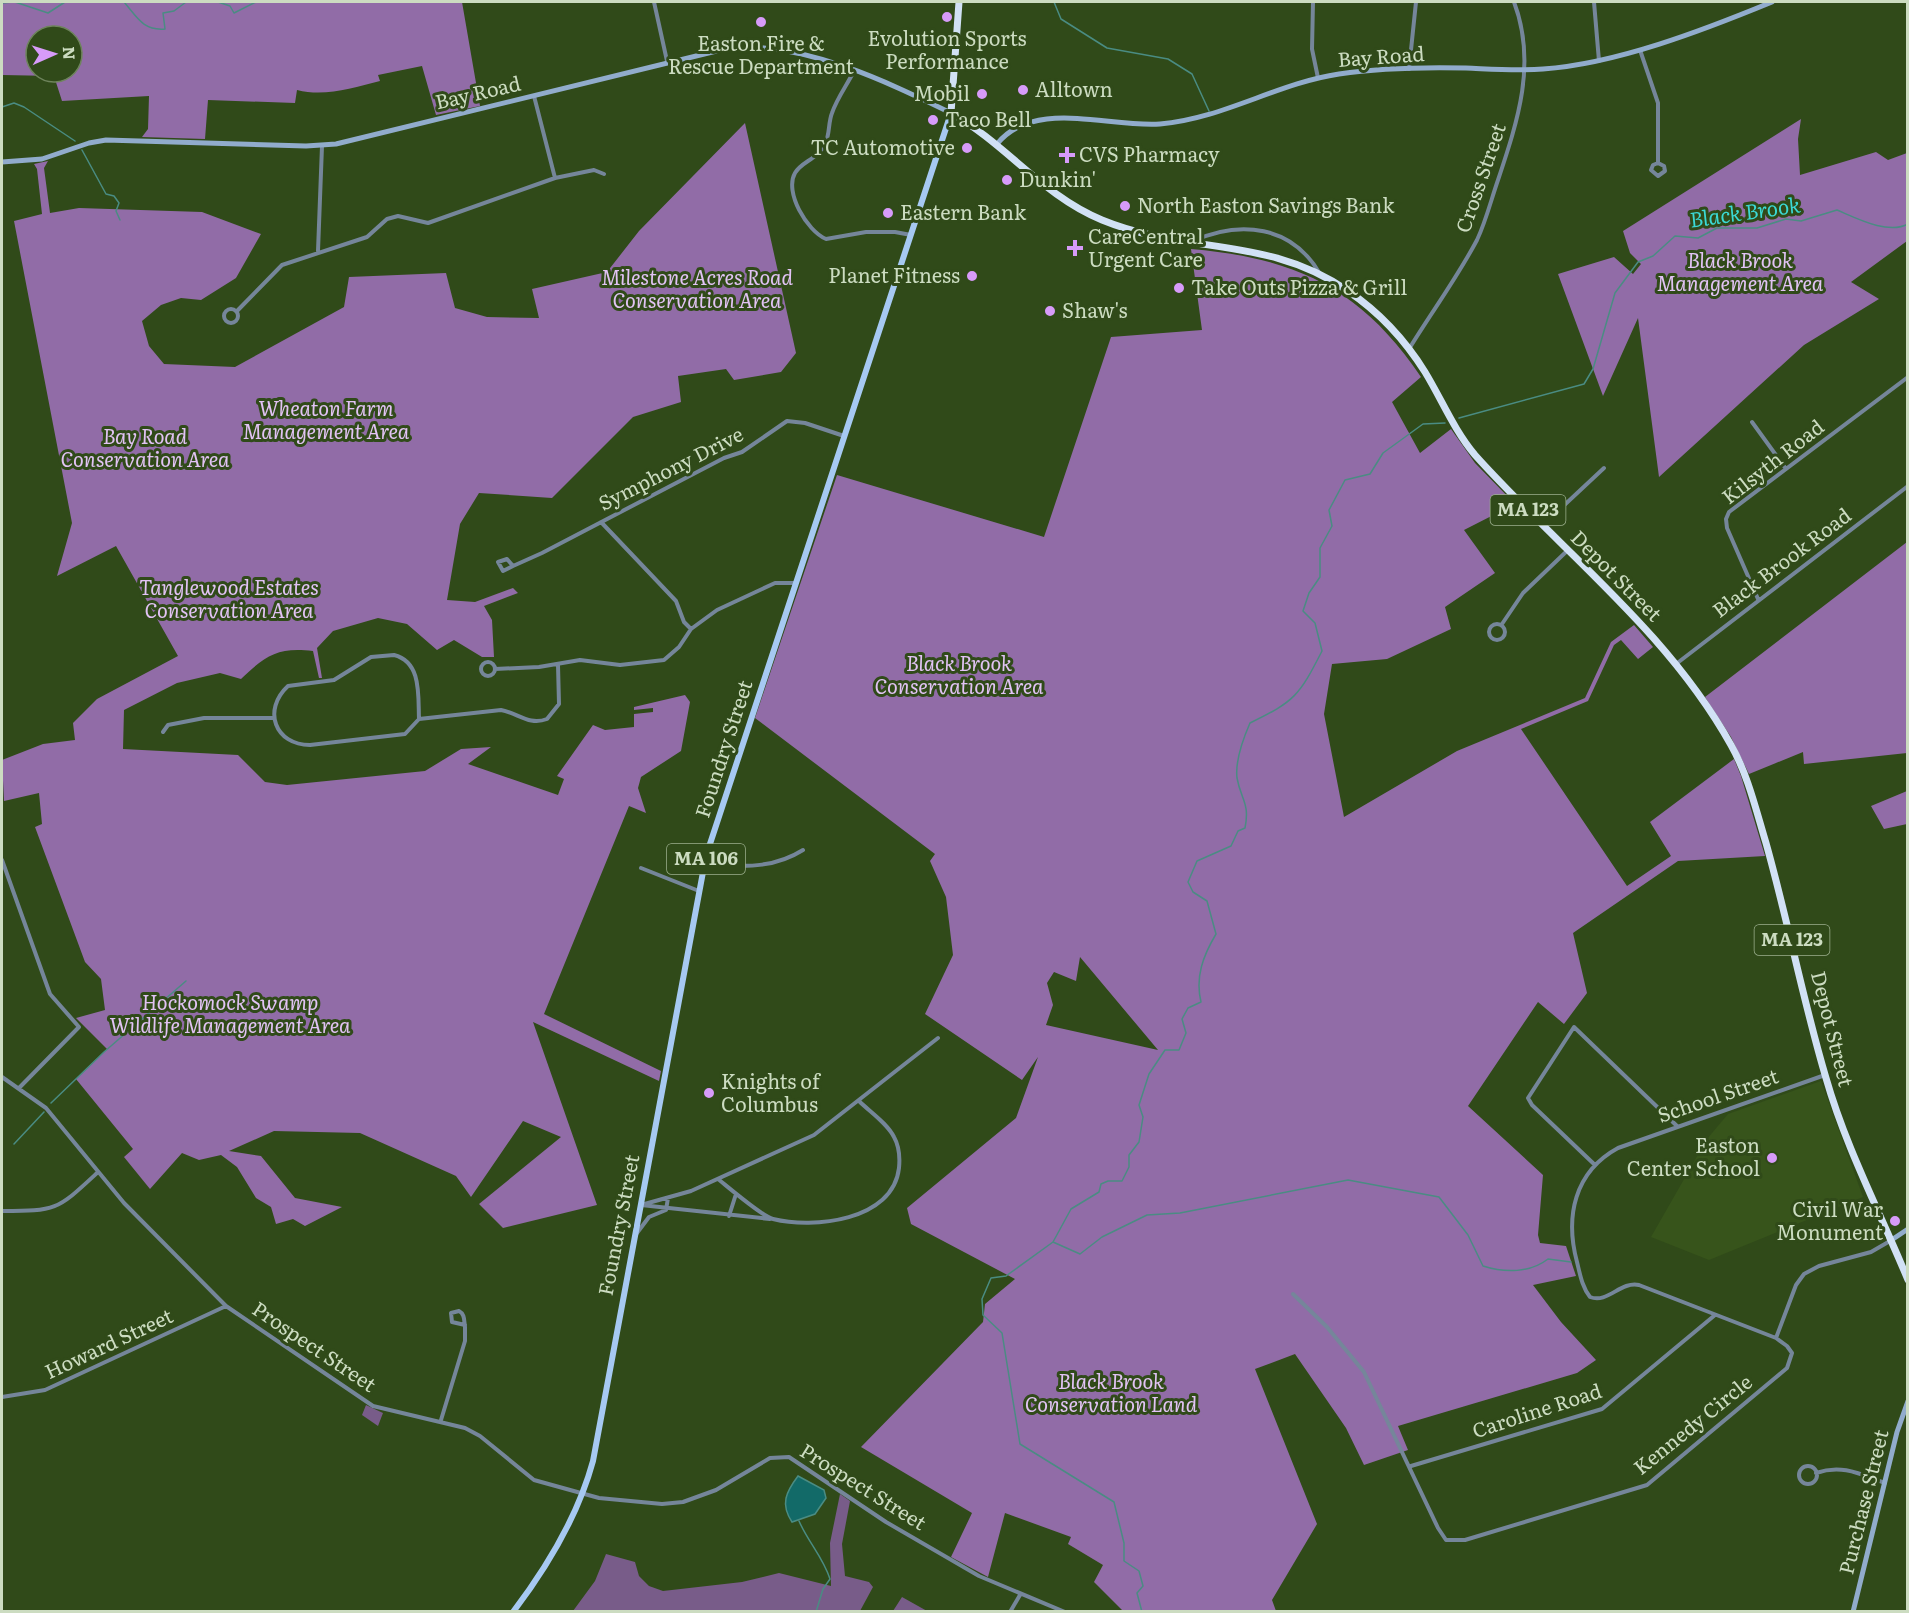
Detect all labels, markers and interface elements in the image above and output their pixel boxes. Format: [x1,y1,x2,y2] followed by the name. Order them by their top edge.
[940,10,954,24] marker: Evolution Sports Performance
[754,15,768,29] marker: Easton Fire & Rescue Department
[868,22,1026,75] place label: Evolution Sports Performance
[24,24,84,84] north arrow
[668,27,854,80] place label: Easton Fire & Rescue Department
[1336,37,1425,73] street label: Bay Road
[58,46,82,61] text: N
[432,67,523,115] street label: Bay Road
[1035,73,1113,103] place label: Alltown
[914,77,970,107] place label: Mobil
[1016,83,1030,97] marker: Alltown
[975,87,989,101] marker: Mobil
[945,103,1032,133] place label: Taco Bell
[926,113,940,127] marker: Taco Bell
[1446,119,1512,236] street label: Cross Street
[810,131,955,161] place label: TC Automotive
[1079,138,1220,168] place label: CVS Pharmacy
[960,141,974,155] marker: TC Automotive
[1060,148,1074,162] marker: CVS Pharmacy
[1019,163,1096,193] place label: Dunkin'
[1000,173,1014,187] marker: Dunkin'
[1687,187,1802,234] water label: Black Brook
[1137,189,1395,219] place label: North Easton Savings Bank
[900,196,1027,226] place label: Eastern Bank
[1118,199,1132,213] marker: North Easton Savings Bank
[881,206,895,220] marker: Eastern Bank
[1088,220,1204,273] place label: CareCentral Urgent Care
[1066,239,1084,257] marker: CareCentral Urgent Care
[1657,244,1824,297] park label: Black Brook Management Area
[828,259,960,289] place label: Planet Fitness
[601,261,793,314] park label: Milestone Acres Road Conservation Area
[965,269,979,283] marker: Planet Fitness
[1191,271,1407,301] place label: Take Outs Pizza & Grill
[1172,281,1186,295] marker: Take Outs Pizza & Grill
[1062,294,1128,324] place label: Shaw's
[1043,304,1057,318] marker: Shaw's
[243,392,410,445] park label: Wheaton Farm Management Area
[1714,411,1829,510] street label: Kilsyth Road
[592,418,748,517] street label: Symphony Drive
[61,420,230,473] park label: Bay Road Conservation Area
[1490,495,1565,525] road number: MA 123
[1705,499,1856,624] street label: Black Brook Road
[1565,522,1670,627] street label: Depot Street
[139,571,319,624] park label: Tanglewood Estates Conservation Area
[875,647,1044,700] park label: Black Brook Conservation Area
[686,676,758,821] street label: Foundry Street
[667,844,745,874] road number: MA 106
[1754,925,1830,955] road number: MA 123
[1805,967,1863,1090] street label: Depot Street
[110,986,351,1039] park label: Hockomock Swamp Wildlife Management Area
[1653,1059,1782,1129] street label: School Street
[721,1065,822,1118] place label: Knights of Columbus
[702,1086,716,1100] marker: Knights of Columbus
[1627,1129,1760,1182] place label: Easton Center School
[589,1151,645,1298] street label: Foundry Street
[1765,1151,1779,1165] marker: Easton Center School
[1776,1193,1884,1246] place label: Civil War Monument
[1888,1214,1902,1228] marker: Civil War Monument
[247,1293,383,1398] street label: Prospect Street
[39,1299,177,1385] street label: Howard Street
[1025,1365,1198,1418] park label: Black Brook Conservation Land
[1626,1366,1758,1481] street label: Kennedy Circle
[1468,1374,1605,1444] street label: Caroline Road
[1830,1426,1895,1577] street label: Purchase Street
[795,1434,933,1536] street label: Prospect Street

